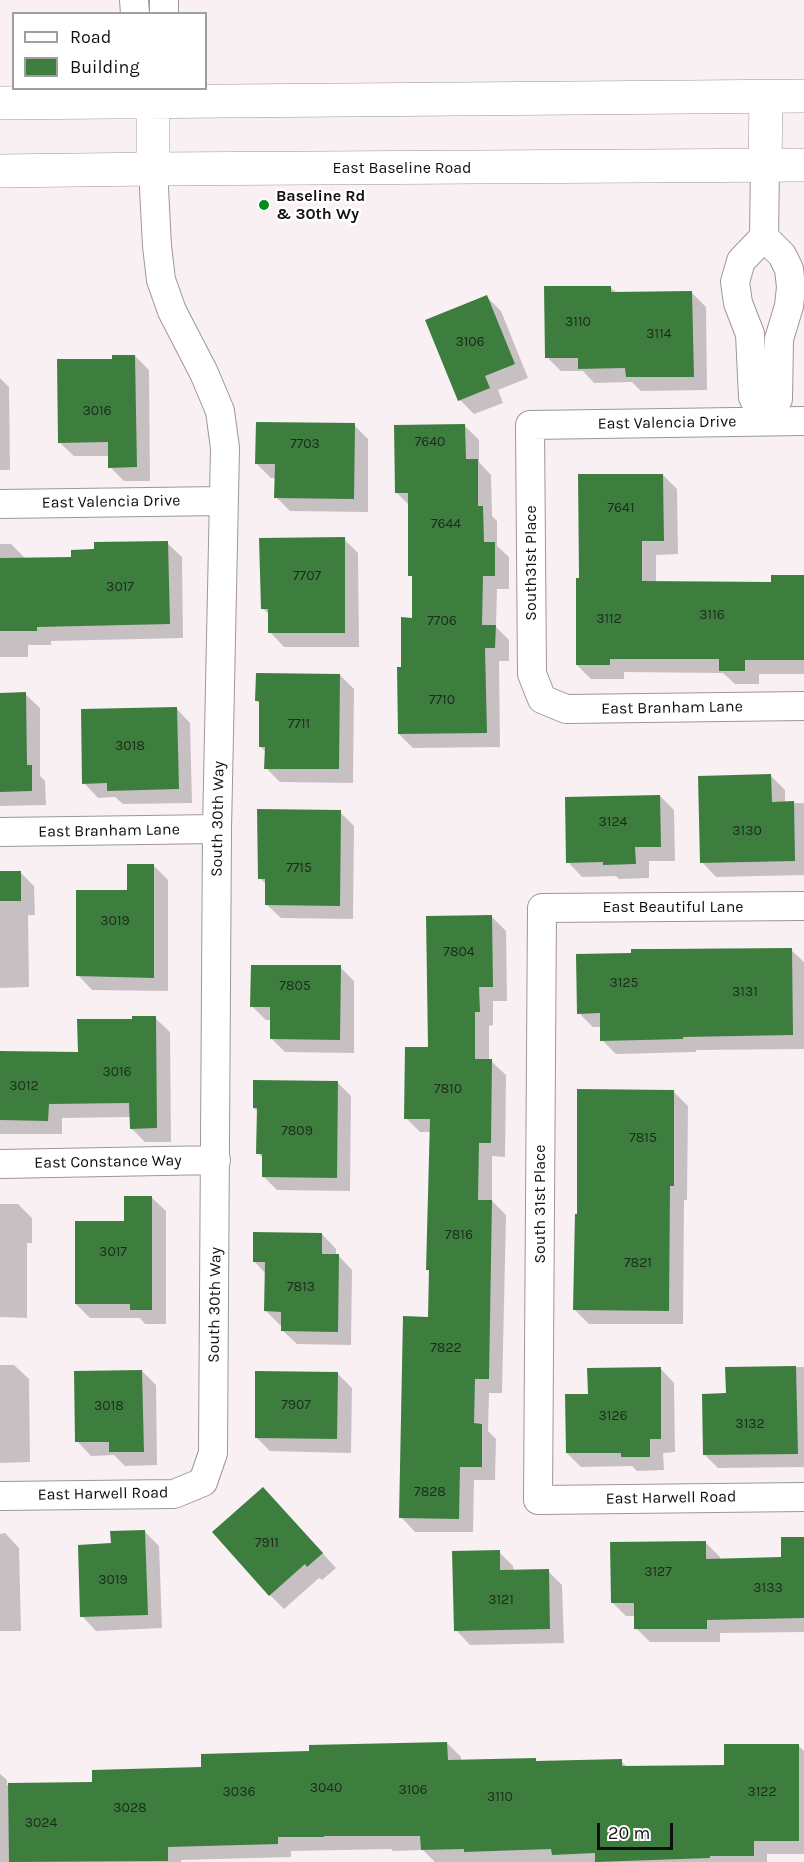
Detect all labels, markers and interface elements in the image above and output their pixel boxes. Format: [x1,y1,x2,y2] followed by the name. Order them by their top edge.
[12,12,207,90] legend
[70,26,111,48] text: Road
[70,56,140,78] text: Building
[332,158,472,178] street label: East Baseline Road
[276,186,365,224] place label: Baseline Rd & 30th Wy
[257,198,271,212] marker: Baseline Rd & 30th Wy
[565,314,591,330] house number: 3110
[646,326,672,342] house number: 3114
[455,334,485,350] house number: 3106
[82,403,112,419] house number: 3016
[598,412,736,434] street label: East Valencia Drive
[415,434,445,450] house number: 7640
[290,436,320,452] house number: 7703
[42,491,180,513] street label: East Valencia Drive
[607,500,635,516] house number: 7641
[521,505,541,621] street label: South31st Place
[431,516,461,532] house number: 7644
[293,568,321,584] house number: 7707
[106,579,134,595] house number: 3017
[699,607,725,623] house number: 3116
[596,611,622,627] house number: 3112
[427,613,457,629] house number: 7706
[429,692,455,708] house number: 7710
[601,697,743,719] street label: East Branham Lane
[288,716,310,732] house number: 7711
[115,738,145,754] house number: 3018
[207,761,229,877] street label: South 30th Way
[599,814,627,830] house number: 3124
[38,820,180,842] street label: East Branham Lane
[732,823,762,839] house number: 3130
[286,860,312,876] house number: 7715
[602,897,744,917] street label: East Beautiful Lane
[100,913,130,929] house number: 3019
[443,944,475,960] house number: 7804
[610,975,638,991] house number: 3125
[279,978,311,994] house number: 7805
[732,984,758,1000] house number: 3131
[102,1064,132,1080] house number: 3016
[9,1078,39,1094] house number: 3012
[434,1081,462,1097] house number: 7810
[281,1123,313,1139] house number: 7809
[629,1130,657,1146] house number: 7815
[530,1144,550,1264] street label: South 31st Place
[34,1151,182,1173] street label: East Constance Way
[445,1227,473,1243] house number: 7816
[99,1244,127,1260] house number: 3017
[204,1247,226,1363] street label: South 30th Way
[624,1255,652,1271] house number: 7821
[287,1279,315,1295] house number: 7813
[430,1340,462,1356] house number: 7822
[281,1397,311,1413] house number: 7907
[94,1398,124,1414] house number: 3018
[598,1408,628,1424] house number: 3126
[735,1416,765,1432] house number: 3132
[37,1483,169,1505] street label: East Harwell Road
[414,1484,446,1500] house number: 7828
[605,1487,737,1509] street label: East Harwell Road
[255,1535,279,1551] house number: 7911
[644,1564,672,1580] house number: 3127
[98,1572,128,1588] house number: 3019
[753,1580,783,1596] house number: 3133
[488,1592,514,1608] house number: 3121
[310,1780,342,1796] house number: 3040
[398,1782,428,1798] house number: 3106
[223,1784,255,1800] house number: 3036
[747,1784,777,1800] house number: 3122
[487,1789,513,1805] house number: 3110
[113,1800,147,1816] house number: 3028
[600,1811,676,1849] scale bar
[25,1815,57,1831] house number: 3024
[608,1822,650,1844] text: 20 m

